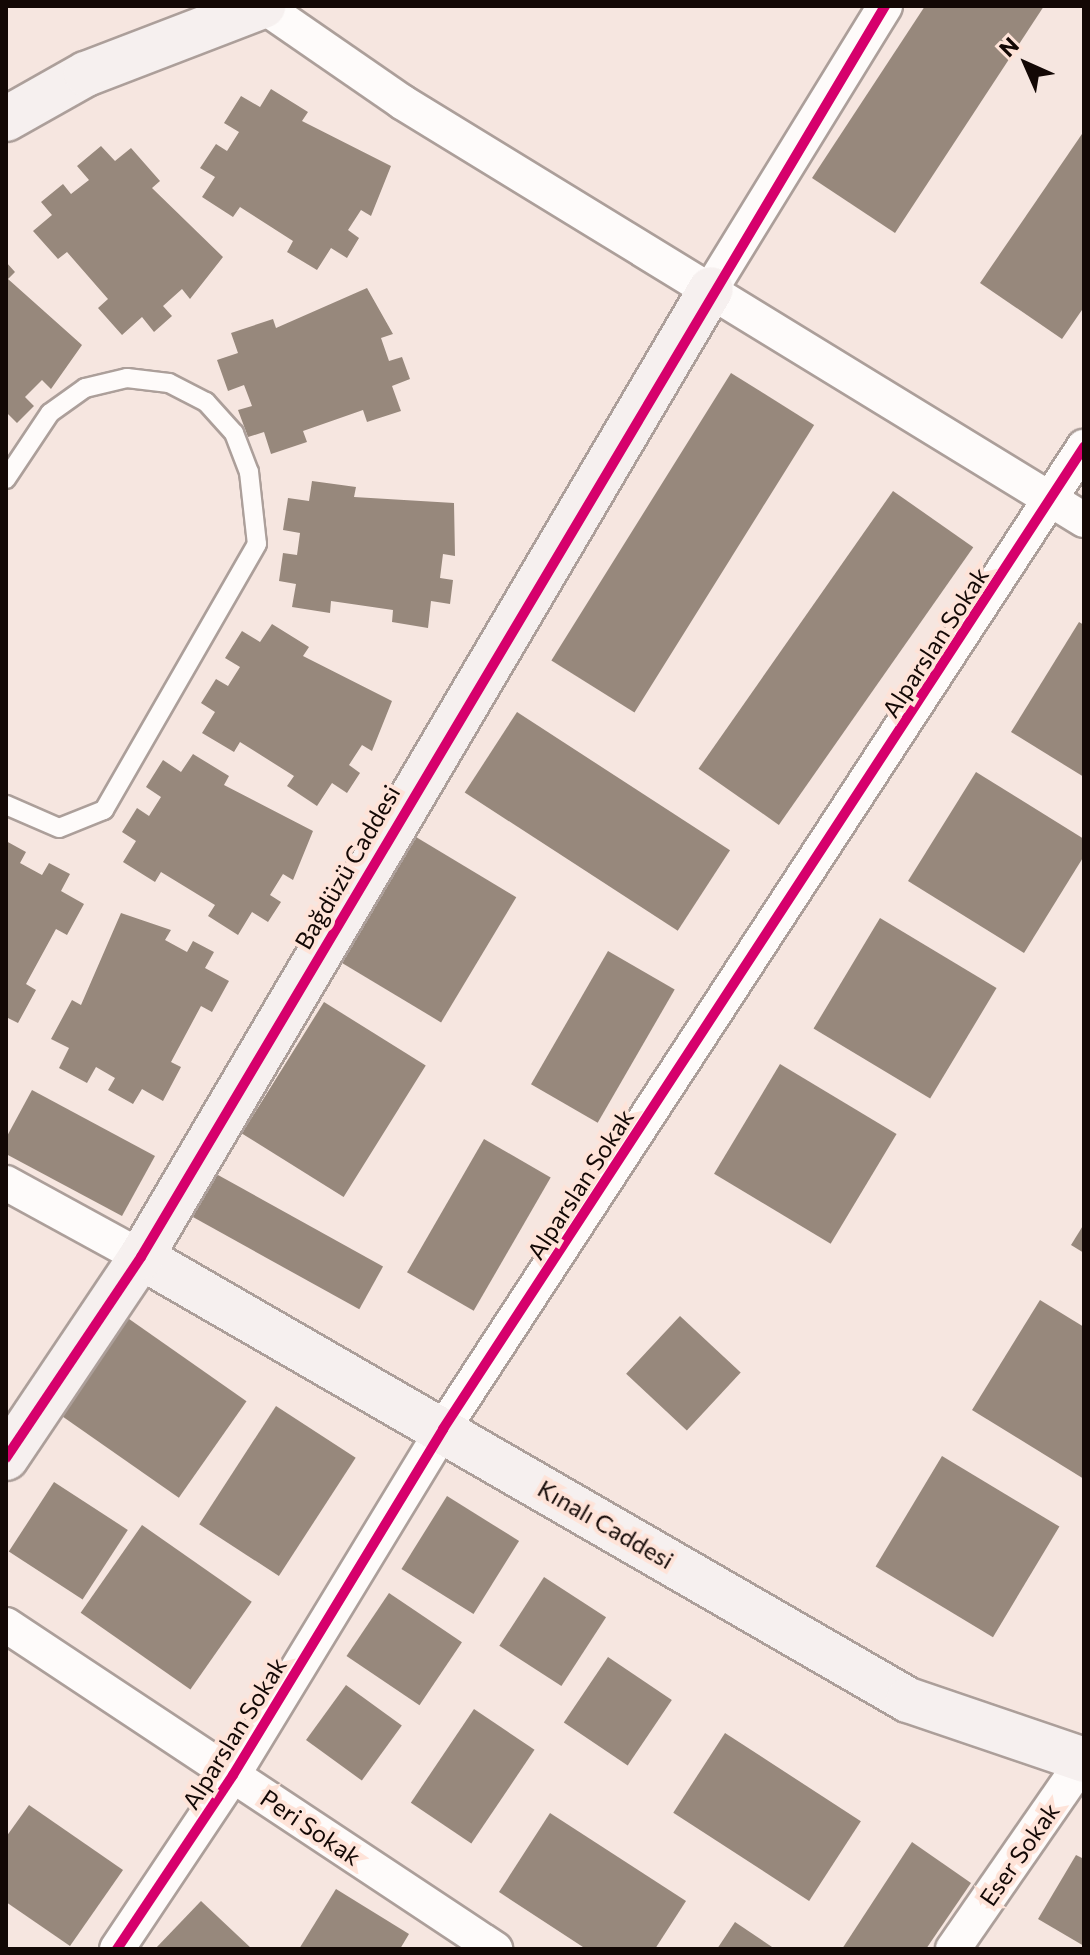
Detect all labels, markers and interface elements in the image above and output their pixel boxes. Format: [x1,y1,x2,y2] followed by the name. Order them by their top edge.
[986,24,1066,104] north arrow
[993,31,1024,62] text: N
[876,561,994,723] street label: Alparslan Sokak
[288,780,406,954] street label: Bağdüzü Caddesi
[521,1103,639,1265] street label: Alparslan Sokak
[533,1474,679,1574] street label: Kınalı Caddesi
[176,1652,292,1814] street label: Alparslan Sokak
[255,1783,367,1871] street label: Peri Sokak
[973,1797,1065,1911] street label: Eser Sokak

